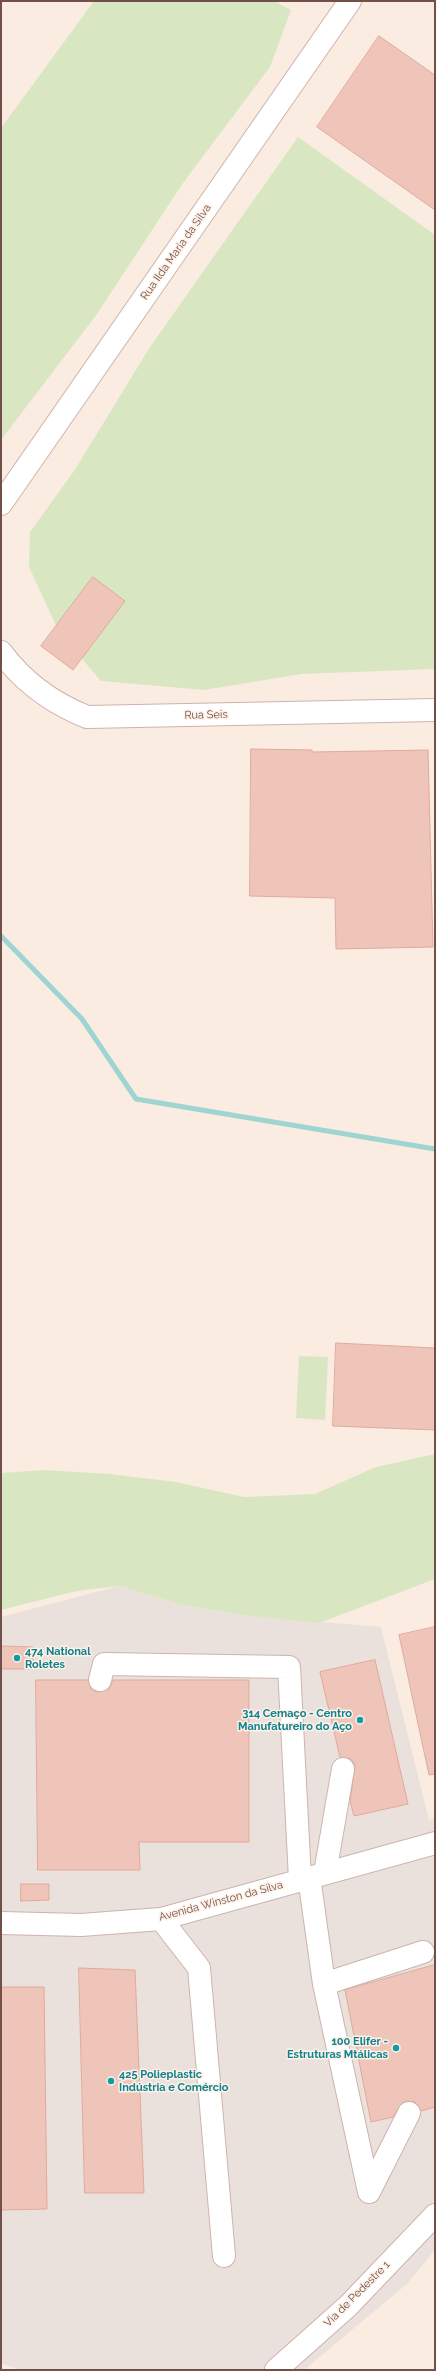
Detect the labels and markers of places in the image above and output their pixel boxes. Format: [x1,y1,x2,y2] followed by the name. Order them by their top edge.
[25,1645,91,1671] place label: 474 National Roletes
[12,1653,22,1663] marker: 474 National Roletes
[238,1707,352,1733] place label: 314 Cemaço - Centro Manufatureiro do Aço
[355,1715,365,1725] marker: 314 Cemaço - Centro Manufatureiro do Aço
[287,2035,388,2061] place label: 100 Elifer - Estruturas Mtálicas
[391,2043,401,2053] marker: 100 Elifer - Estruturas Mtálicas
[119,2068,228,2094] place label: 425 Polieplastic Indústria e Comércio
[106,2076,116,2086] marker: 425 Polieplastic Indústria e Comércio

